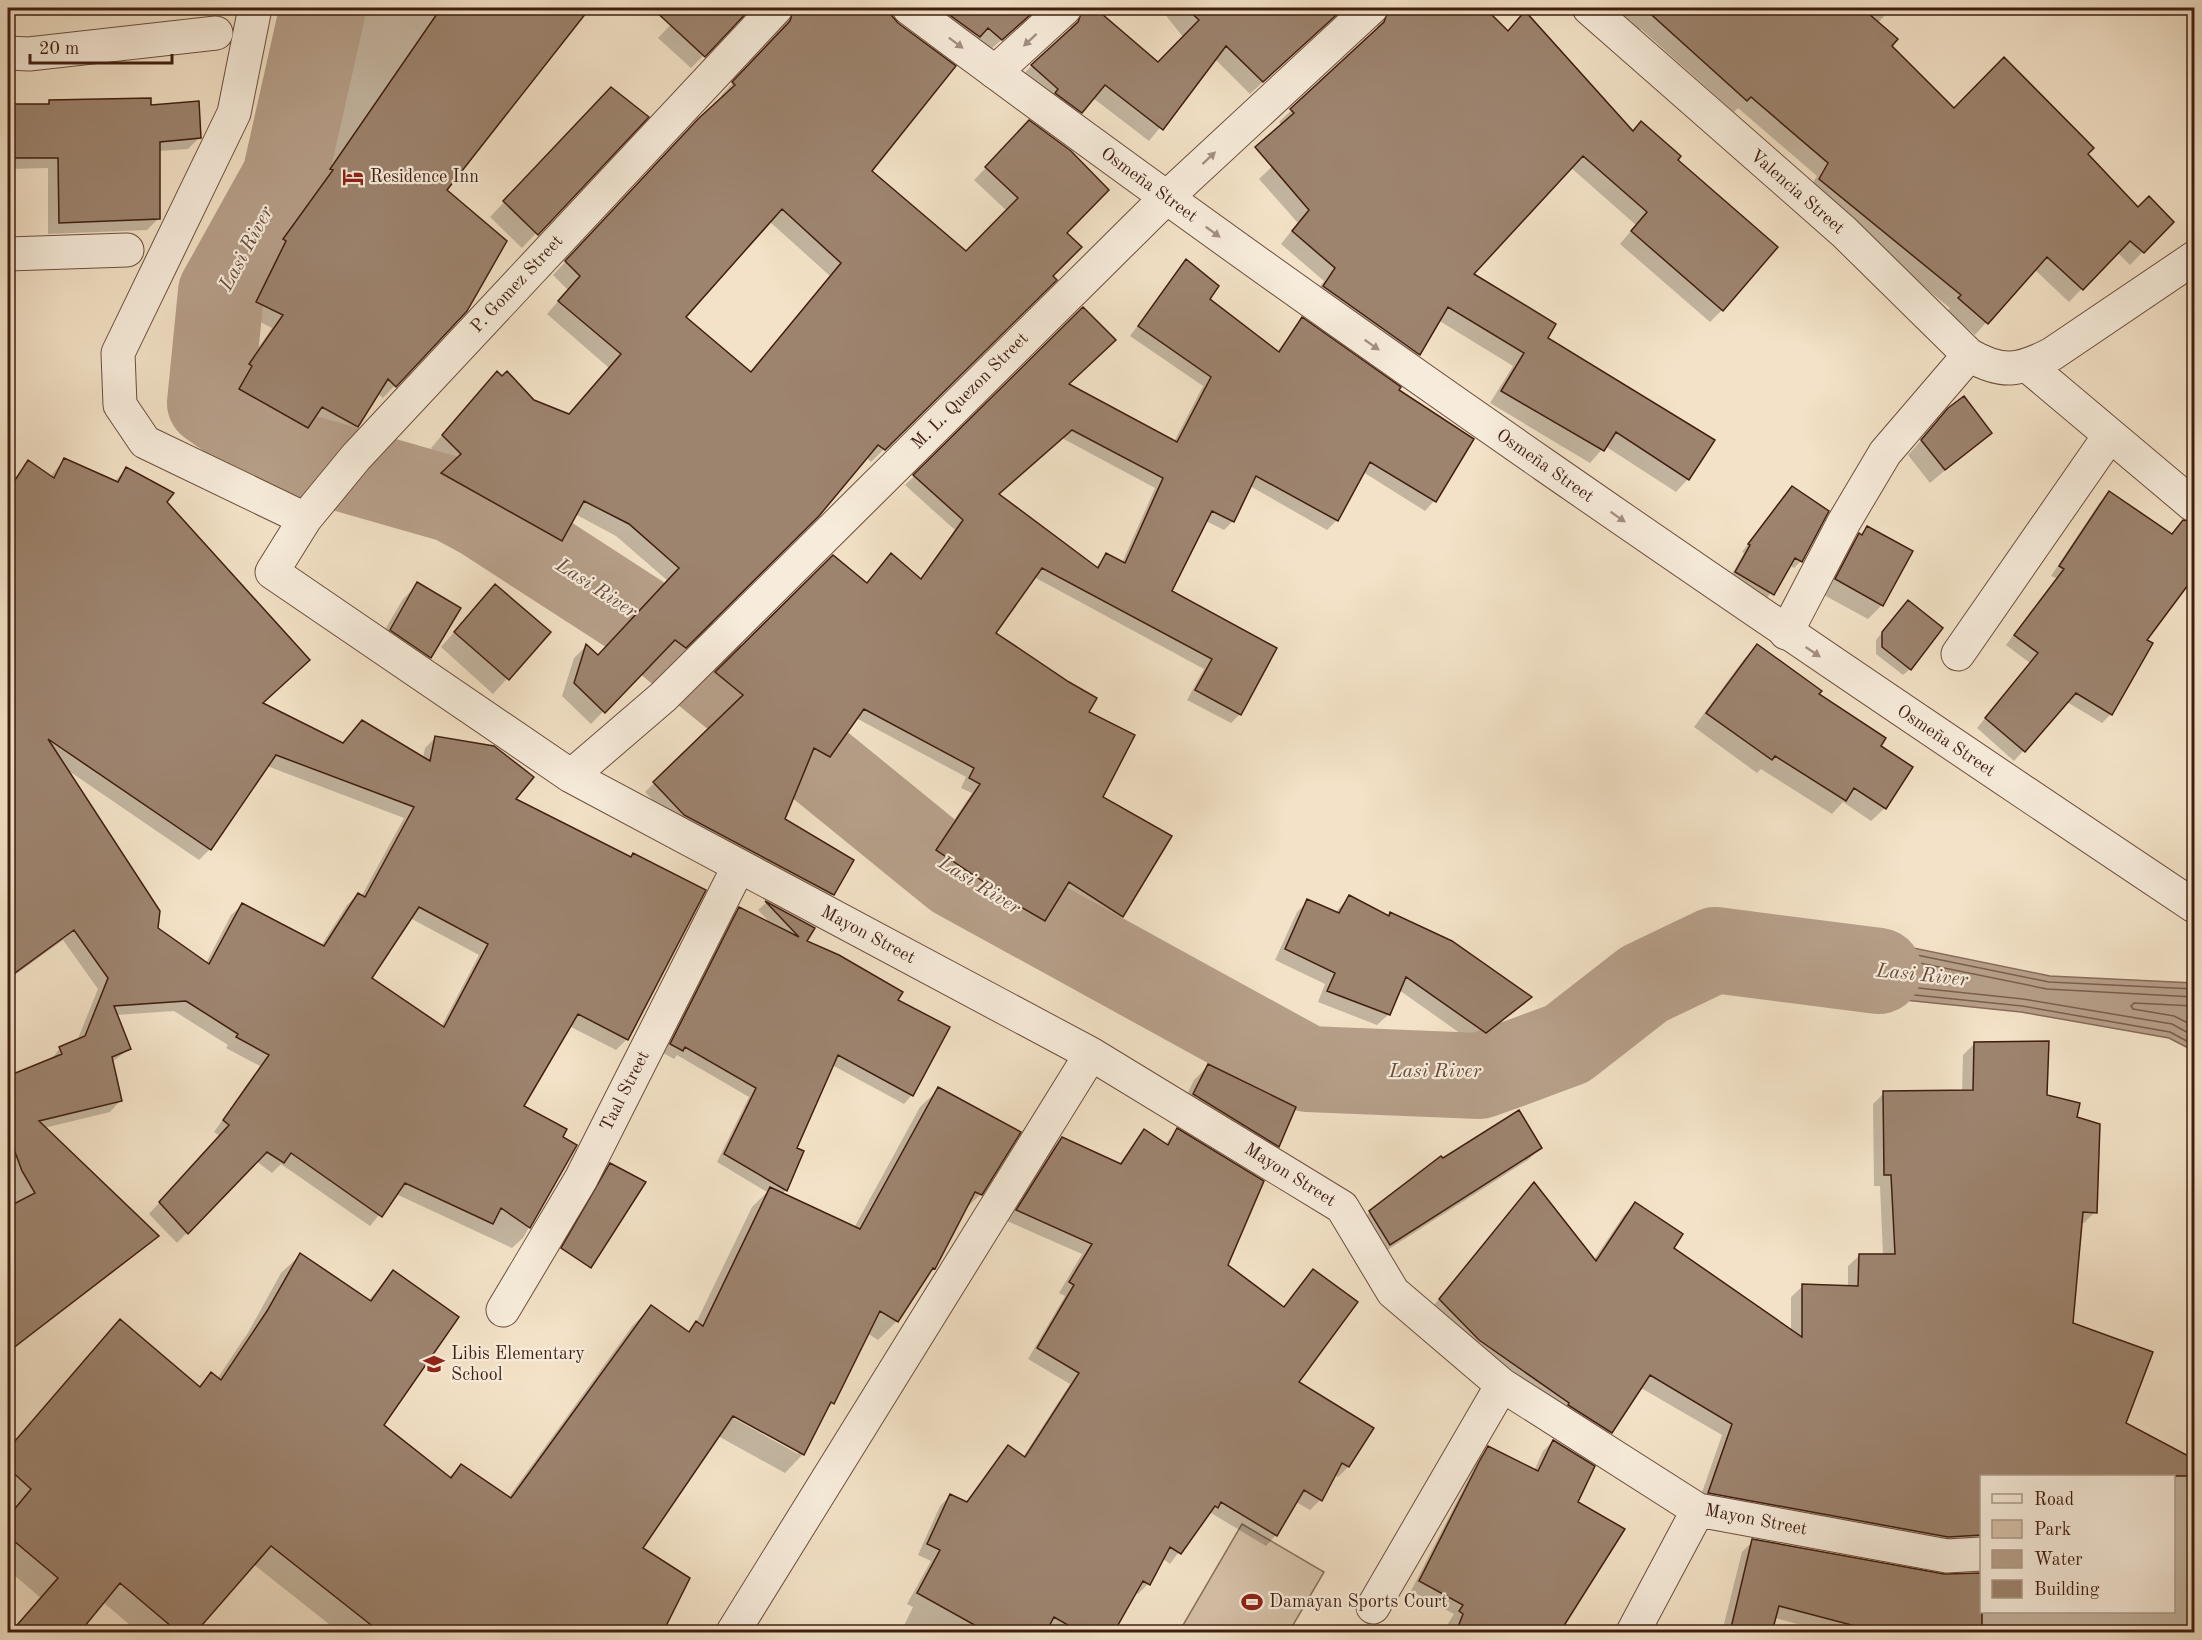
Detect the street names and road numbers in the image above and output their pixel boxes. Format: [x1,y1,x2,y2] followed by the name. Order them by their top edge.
[1097,144,1201,226] street label: Osmeña Street
[1746,146,1848,238] street label: Valencia Street
[468,232,566,336] street label: P. Gomez Street
[908,329,1032,453] street label: M. L. Quezon Street
[1493,426,1597,506] street label: Osmeña Street
[1894,702,1998,780] street label: Osmeña Street
[818,903,918,967] street label: Mayon Street
[597,1048,653,1134] street label: Taal Street
[1241,1140,1339,1210] street label: Mayon Street
[1703,1501,1809,1539] street label: Mayon Street

